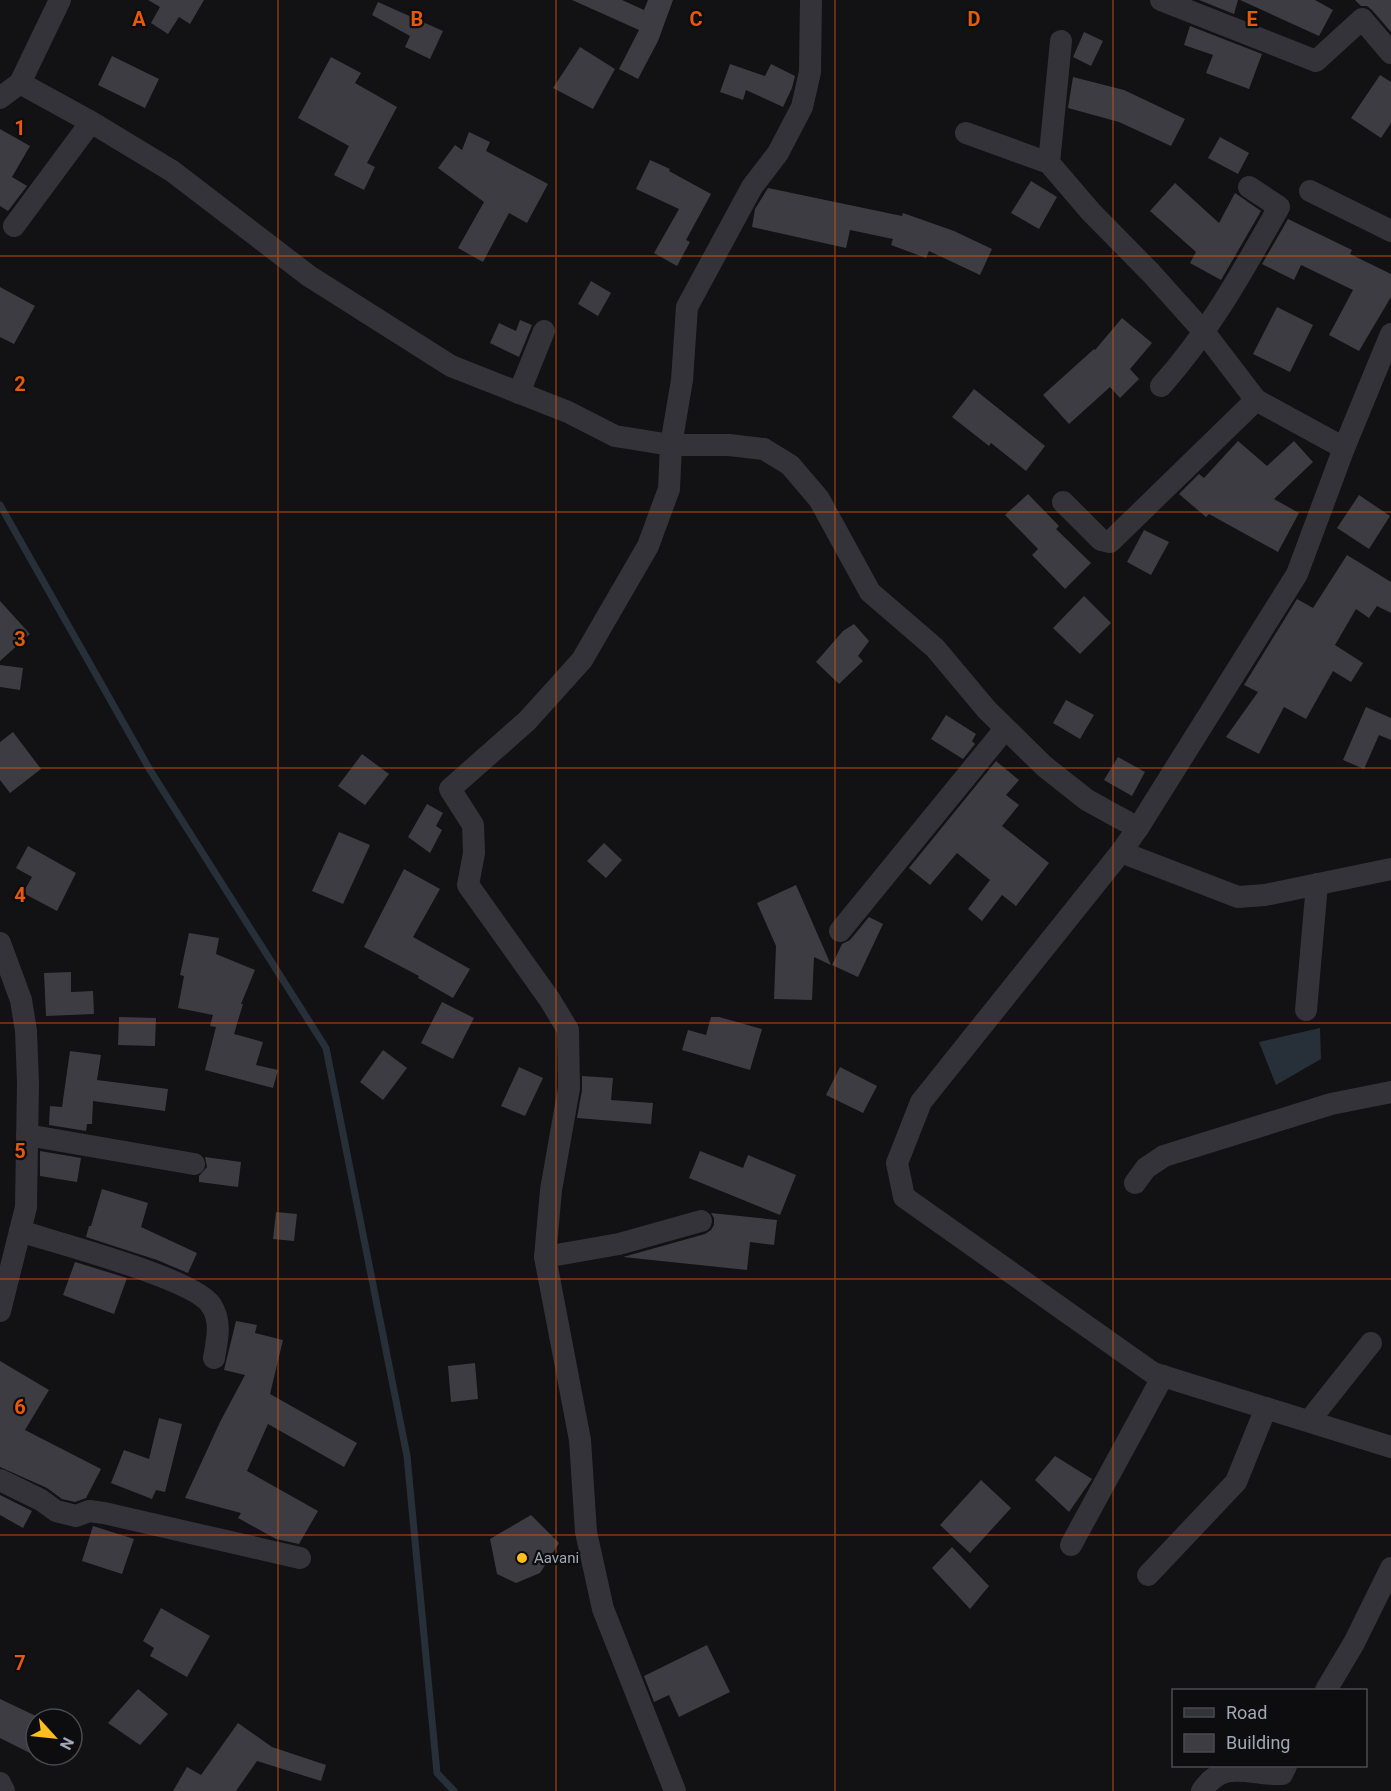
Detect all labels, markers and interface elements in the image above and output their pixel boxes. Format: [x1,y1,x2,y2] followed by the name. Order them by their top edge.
[132,7,146,31] text: A
[411,7,423,31] text: B
[689,7,703,31] text: C
[968,7,981,31] text: D
[1246,7,1258,31] text: E
[14,116,26,140] text: 1
[14,372,26,396] text: 2
[14,627,26,651] text: 3
[14,883,26,907] text: 4
[14,1139,26,1163] text: 5
[14,1395,26,1419] text: 6
[534,1549,579,1567] place label: Aavani
[515,1551,529,1565] marker: Aavani
[14,1651,26,1675] text: 7
[1172,1689,1367,1767] legend
[1226,1702,1267,1723] text: Road
[24,1707,84,1767] north arrow
[1226,1732,1290,1753] text: Building
[56,1734,78,1753] text: N

